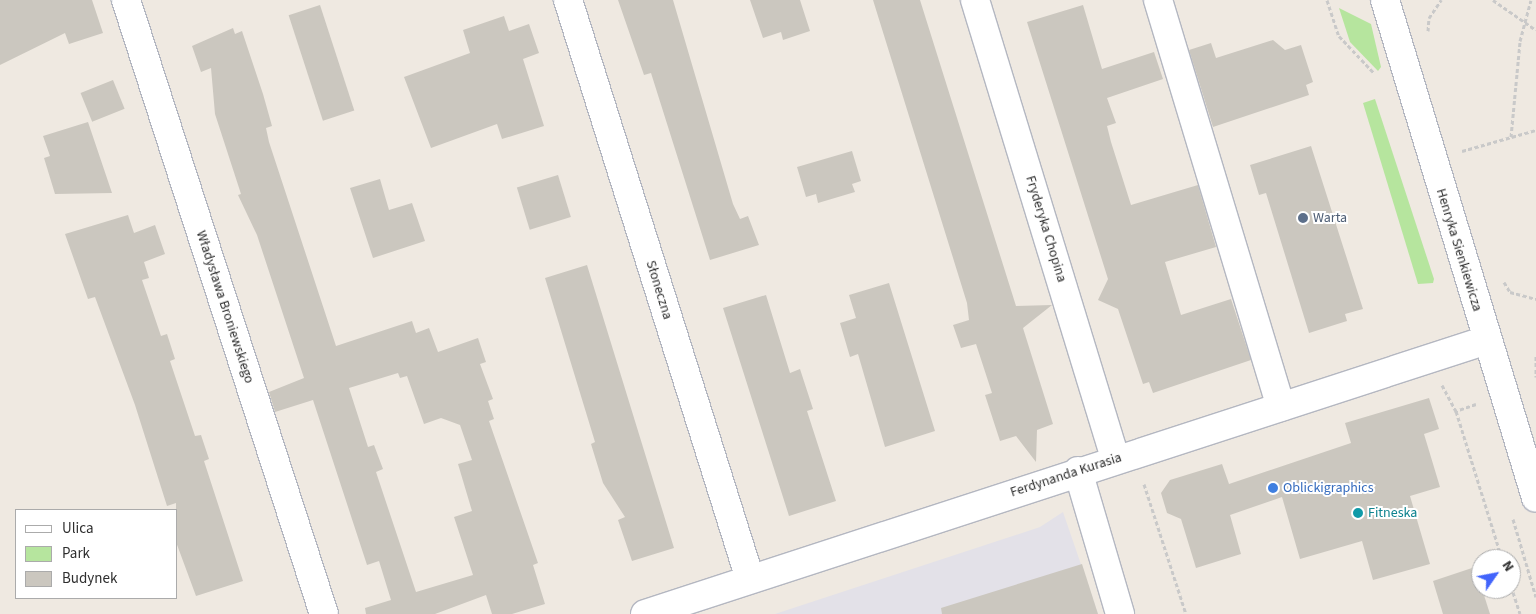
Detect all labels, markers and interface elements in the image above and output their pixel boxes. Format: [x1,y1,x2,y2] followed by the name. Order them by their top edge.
[1022,174,1070,284] street label: Fryderyka Chopina
[1432,187,1486,313] street label: Henryka Sienkiewicza
[1313,210,1347,226] place label: Warta
[1297,212,1309,224] marker: Warta
[192,228,258,386] street label: Władysława Broniewskiego
[642,258,676,322] street label: Słoneczna
[1008,449,1124,501] street label: Ferdynanda Kurasia
[1283,480,1374,496] place label: Oblickigraphics
[1267,482,1279,494] marker: Oblickigraphics
[1368,505,1417,521] place label: Fitneska
[1352,507,1364,519] marker: Fitneska
[15,509,178,599] legend
[62,518,93,539] text: Ulica
[62,543,90,564] text: Park
[1471,549,1521,599] north arrow
[1497,557,1519,576] text: N
[62,568,117,589] text: Budynek

